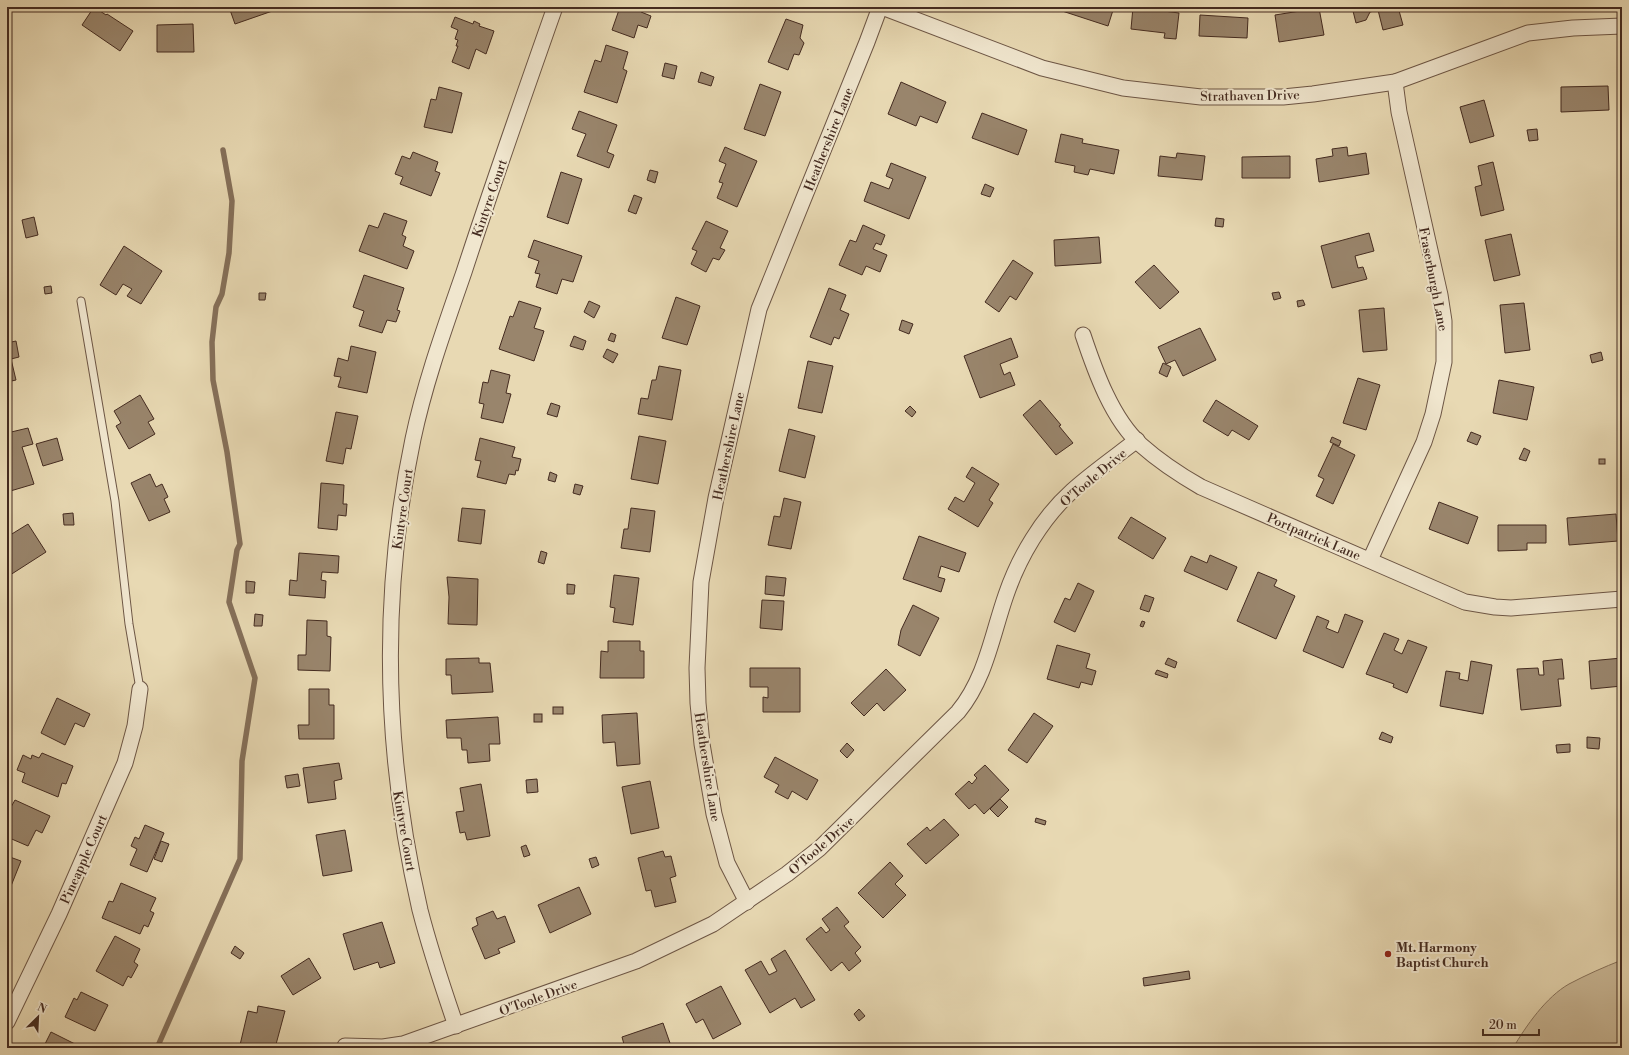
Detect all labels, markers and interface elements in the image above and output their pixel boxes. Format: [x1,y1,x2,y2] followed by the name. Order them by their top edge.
[801,85,857,193] street label: Heathershire Lane
[1200,87,1300,105] street label: Strathaven Drive
[469,157,511,239] street label: Kintyre Court
[1415,226,1451,333] street label: Fraserburgh Lane
[710,390,748,502] street label: Heathershire Lane
[1057,445,1130,510] street label: O'Toole Drive
[389,467,417,551] street label: Kintyre Court
[1264,510,1363,564] street label: Portpatrick Lane
[690,711,724,823] street label: Heathershire Lane
[389,790,419,873] street label: Kintyre Court
[57,812,111,907] street label: Pineapple Court
[786,813,858,879] street label: O'Toole Drive
[1396,940,1489,971] place label: Mt. Harmony Baptist Church
[1383,949,1393,959] marker: Mt. Harmony Baptist Church
[497,976,580,1019] street label: O'Toole Drive
[18,997,58,1037] north arrow
[35,1001,49,1017] text: N
[1483,1011,1539,1037] scale bar
[1489,1018,1517,1033] text: 20 m

